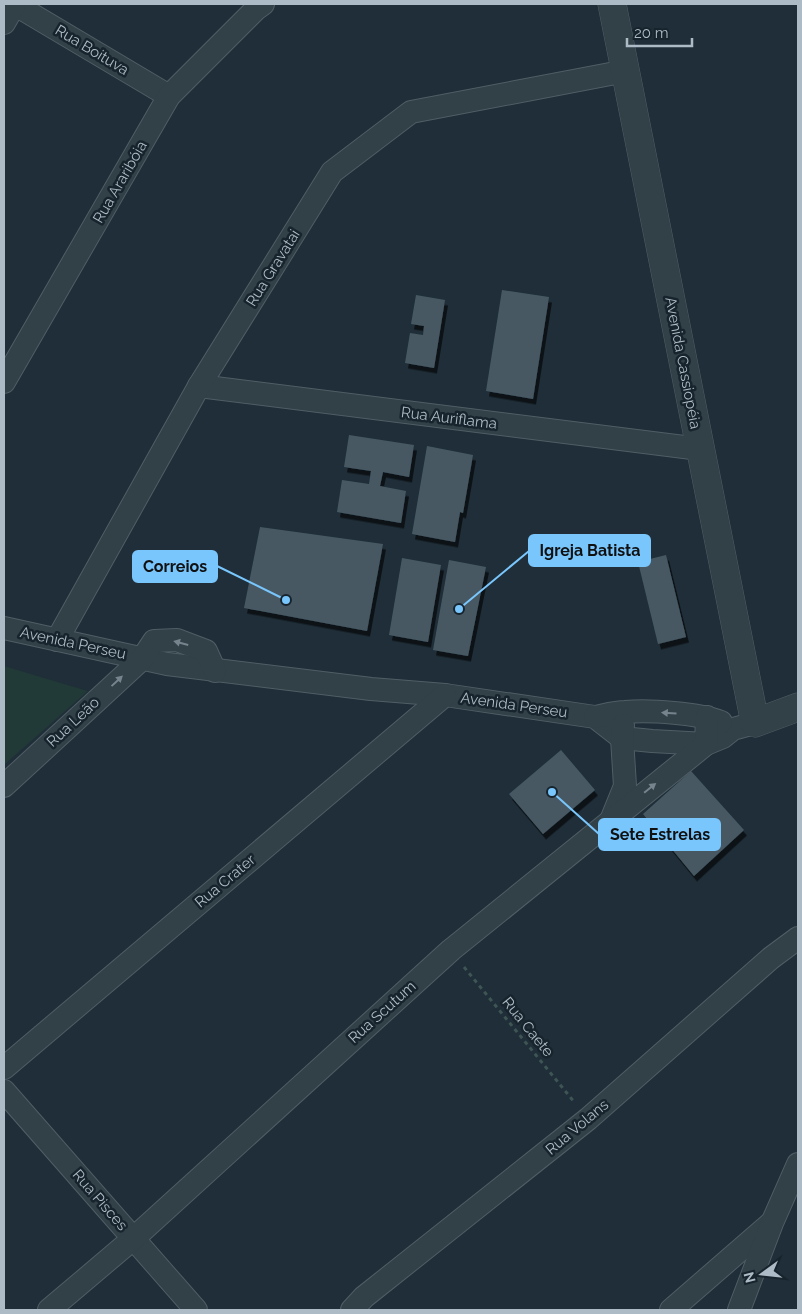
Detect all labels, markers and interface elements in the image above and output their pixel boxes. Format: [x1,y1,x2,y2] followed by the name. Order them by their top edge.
[627,15,692,47] scale bar
[52,21,132,79] street label: Rua Boituva
[634,24,669,42] text: 20 m
[89,138,151,226] street label: Rua Araribóia
[242,226,304,310] street label: Rua Gravatai
[661,295,705,431] street label: Avenida Cassiopéia
[400,403,498,433] street label: Rua Auriflama
[529,535,650,566] callout: Igreja Batista
[540,541,640,560] text: Igreja Batista
[133,551,217,582] callout: Correios
[143,557,207,576] text: Correios
[18,623,128,663] street label: Avenida Perseu
[173,638,188,646] one-way arrow
[110,676,123,687] one-way arrow
[459,689,569,721] street label: Avenida Perseu
[43,693,103,751] street label: Rua Leão
[661,709,677,717] one-way arrow
[643,783,656,794] one-way arrow
[599,819,720,850] callout: Sete Estrelas
[610,825,710,844] text: Sete Estrelas
[191,850,259,911] street label: Rua Crater
[345,977,419,1047] street label: Rua Scutum
[499,994,558,1061] street label: Rua Caete
[542,1096,612,1158] street label: Rua Volans
[69,1166,131,1234] street label: Rua Pisces
[737,1249,787,1299] north arrow
[740,1270,759,1285] text: N

